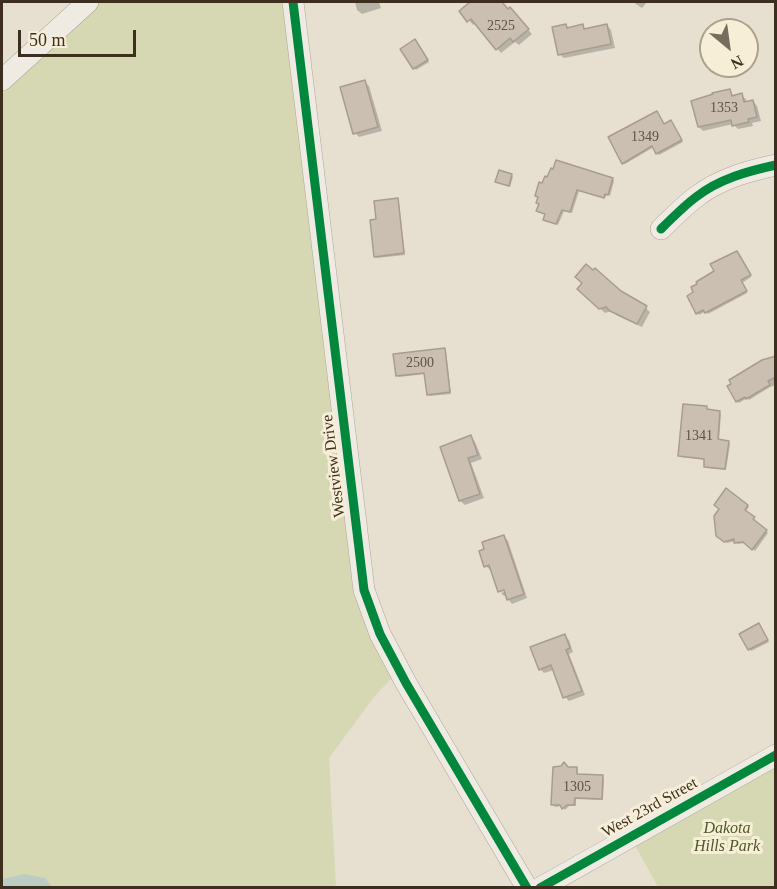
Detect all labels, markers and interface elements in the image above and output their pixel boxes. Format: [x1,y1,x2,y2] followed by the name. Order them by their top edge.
[21,18,140,56] scale bar
[487,18,515,34] house number: 2525
[699,18,759,78] north arrow
[29,30,66,50] text: 50 m
[728,52,746,73] text: N
[710,100,738,116] house number: 1353
[631,129,659,145] house number: 1349
[406,355,434,371] house number: 2500
[318,414,350,518] street label: Westview Drive
[685,428,713,444] house number: 1341
[599,774,701,842] street label: West 23rd Street
[563,779,591,795] house number: 1305
[694,819,760,857] park label: Dakota Hills Park

